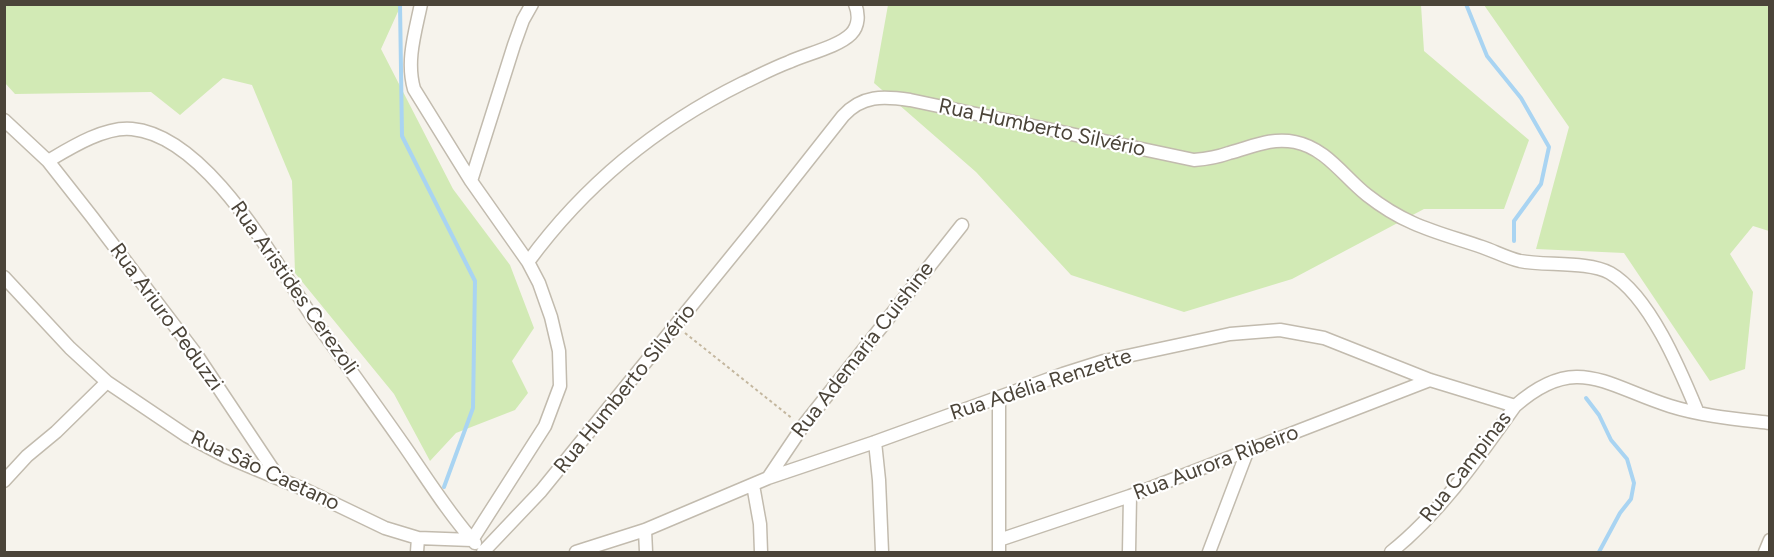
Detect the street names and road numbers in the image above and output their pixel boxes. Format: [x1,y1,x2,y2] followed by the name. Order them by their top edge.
[936,94,1148,162] street label: Rua Humberto Silvério
[225,197,363,379] street label: Rua Aristides Cerezoli
[104,238,228,396] street label: Rua Ariuro Peduzzi
[786,257,940,443] street label: Rua Ademaria Cuishine
[549,299,701,479] street label: Rua Humberto Silvério
[947,344,1135,426] street label: Rua Adélia Renzette
[1415,406,1517,528] street label: Rua Campinas
[1130,420,1302,506] street label: Rua Aurora Ribeiro
[186,425,344,517] street label: Rua São Caetano

